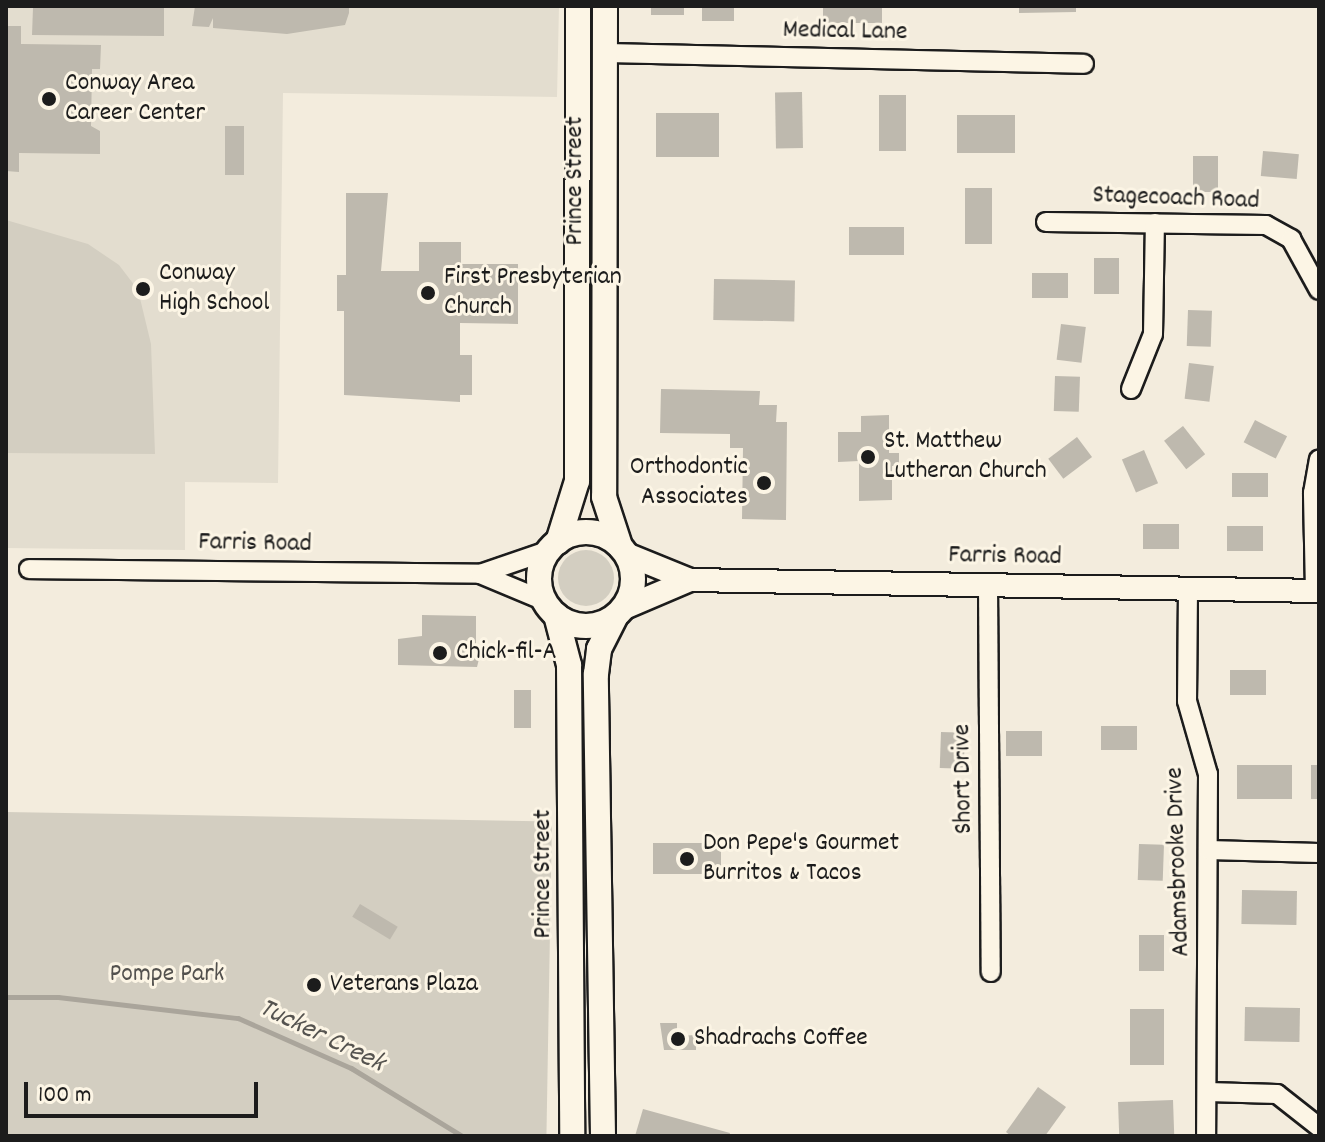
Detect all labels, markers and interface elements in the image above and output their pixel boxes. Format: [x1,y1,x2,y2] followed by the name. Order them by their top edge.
[782,15,908,49] street label: Medical Lane
[65,68,205,130] place label: Conway Area Career Center
[40,90,58,108] marker: Conway Area Career Center
[560,116,592,246] street label: Prince Street
[1092,180,1260,218] street label: Stagecoach Road
[159,258,269,320] place label: Conway High School
[444,262,622,324] place label: First Presbyterian Church
[134,280,152,298] marker: Conway High School
[419,284,437,302] marker: First Presbyterian Church
[884,426,1047,488] place label: St. Matthew Lutheran Church
[859,448,877,466] marker: St. Matthew Lutheran Church
[630,452,748,514] place label: Orthodontic Associates
[755,474,773,492] marker: Orthodontic Associates
[198,527,312,561] street label: Farris Road
[948,540,1062,574] street label: Farris Road
[456,637,557,669] place label: Chick-fil-A
[431,644,449,662] marker: Chick-fil-A
[947,724,981,834] street label: Short Drive
[1160,767,1198,957] street label: Adamsbrooke Drive
[528,809,560,939] street label: Prince Street
[703,828,899,890] place label: Don Pepe's Gourmet Burritos & Tacos
[678,850,696,868] marker: Don Pepe's Gourmet Burritos & Tacos
[110,959,224,991] park label: Pompe Park
[330,969,478,1001] place label: Veterans Plaza
[305,976,323,994] marker: Veterans Plaza
[253,992,389,1082] water label: Tucker Creek
[694,1023,868,1055] place label: Shadrachs Coffee
[669,1030,687,1048] marker: Shadrachs Coffee
[28,1066,262,1116] scale bar
[38,1079,91,1113] text: 100 m

